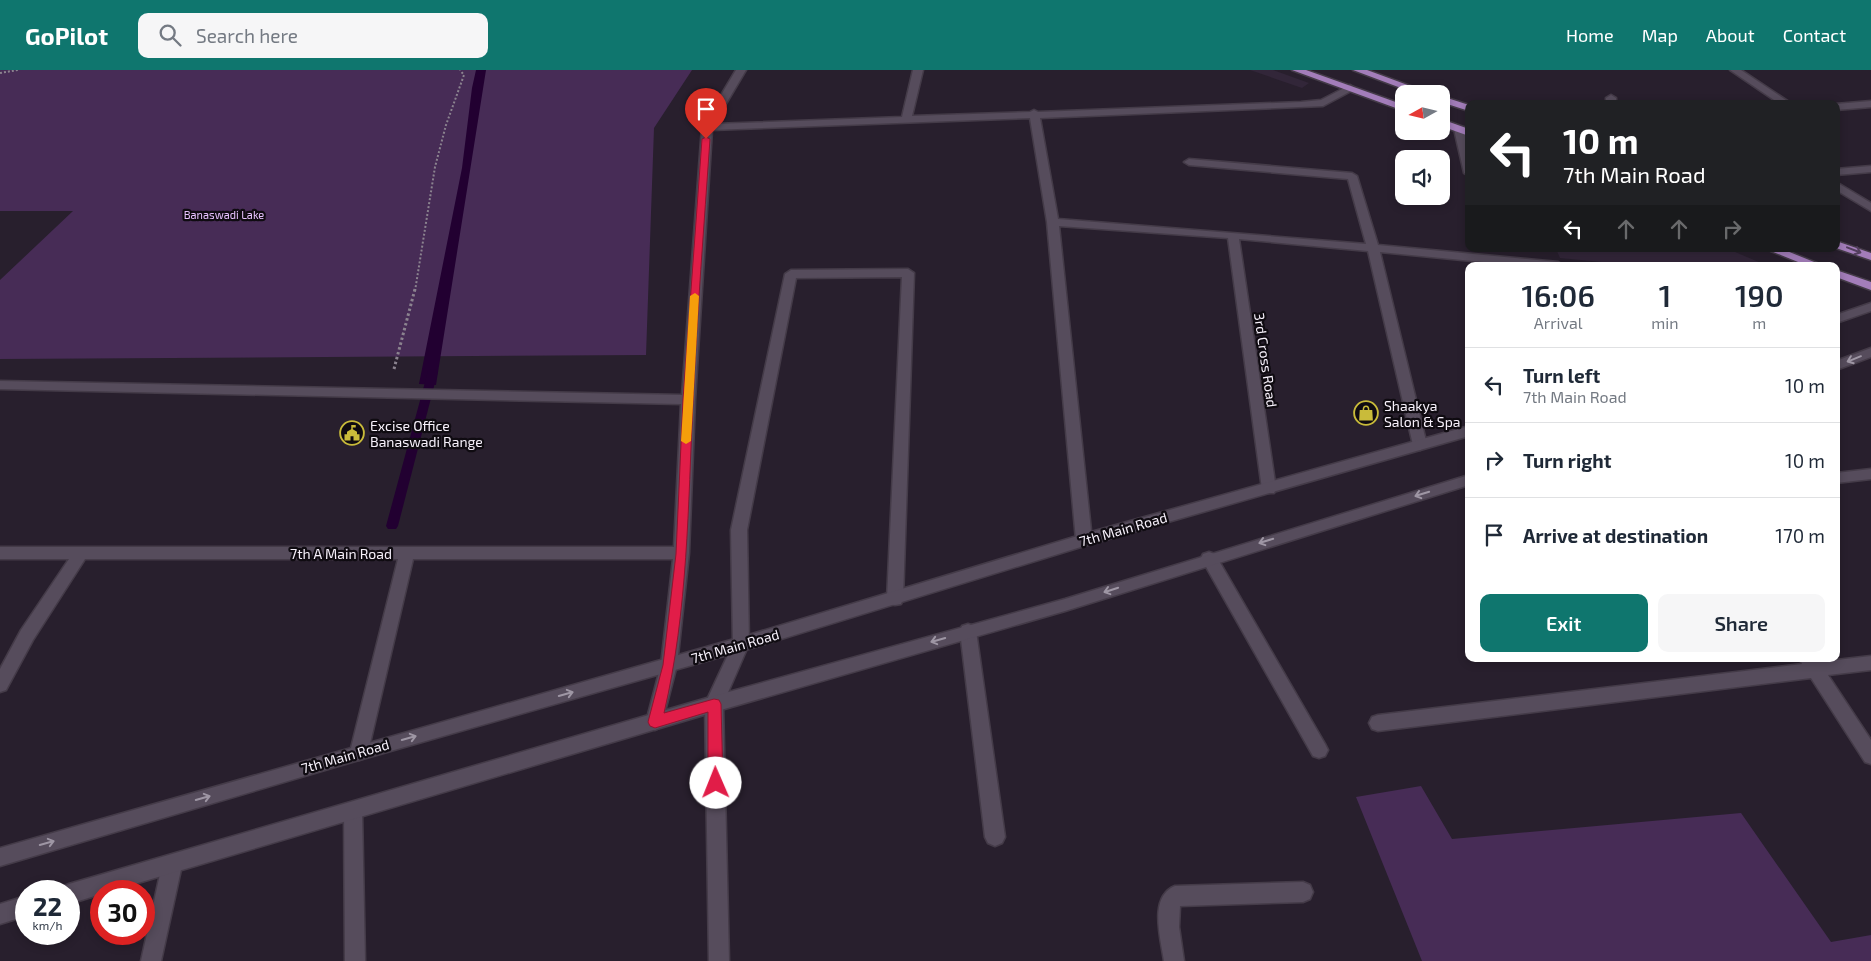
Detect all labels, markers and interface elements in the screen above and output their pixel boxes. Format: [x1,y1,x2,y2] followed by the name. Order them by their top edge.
[138,13,488,58] search box
[25,21,108,50] text: GoPilot
[156,21,184,49] icon: search
[196,24,298,47] text: Search here
[1566,24,1614,46] text: Home
[1642,24,1678,46] text: Map
[1706,24,1755,46] text: About
[1783,24,1846,46] text: Contact
[1395,85,1450,140] north arrow
[1395,85,1450,205] map controls
[685,88,727,139] pin
[692,95,720,123] icon: arrive
[1563,119,1639,161] text: 10 m
[1480,120,1545,185] icon: left
[1395,150,1450,205] button: sound
[1563,161,1706,187] text: 7th Main Road
[184,208,264,221] park label: Banaswadi Lake
[1559,215,1587,243] icon: left
[1612,215,1640,243] icon: ahead
[1665,215,1693,243] icon: ahead
[1718,215,1746,243] icon: right
[1845,246,1861,255] one-way arrow
[1521,277,1595,313] text: 16:06
[1659,277,1671,313] text: 1
[1735,277,1784,313] text: 190
[1251,312,1281,408] street label: 3rd Cross Road
[1534,313,1583,332] text: Arrival
[1651,313,1679,332] text: min
[1752,313,1766,332] text: m
[1846,355,1861,364] one-way arrow
[1523,364,1600,387] text: Turn left
[1480,371,1508,399] icon: left
[1785,374,1825,397] text: 10 m
[1523,387,1627,406] text: 7th Main Road
[1384,397,1461,430] place label: Shaakya Salon & Spa
[1353,400,1379,426] shop icon: Shaakya Salon & Spa
[370,417,483,450] place label: Excise Office Banaswadi Range
[339,420,365,446] public building icon: Excise Office Banaswadi Range
[1480,446,1508,474] icon: right
[1523,449,1611,472] text: Turn right
[1785,449,1825,472] text: 10 m
[1414,490,1430,500] one-way arrow
[1077,508,1169,550] street label: 7th Main Road
[1480,521,1508,549] icon: arrive
[1523,524,1708,547] text: Arrive at destination
[1775,524,1825,547] text: 170 m
[1259,537,1275,547] one-way arrow
[290,545,392,562] street label: 7th A Main Road
[1104,585,1120,595] one-way arrow
[1480,594,1648,652] button: Exit
[1658,594,1825,652] button: Share
[689,625,781,667] street label: 7th Main Road
[931,635,947,645] one-way arrow
[557,688,573,698] one-way arrow
[401,732,417,742] one-way arrow
[299,735,391,777] street label: 7th Main Road
[689,756,741,808] position arrow
[194,792,210,802] one-way arrow
[38,838,54,848] one-way arrow
[90,880,155,945] speed limit sign: 30
[33,891,62,921] text: 22
[33,918,62,932] text: km/h

